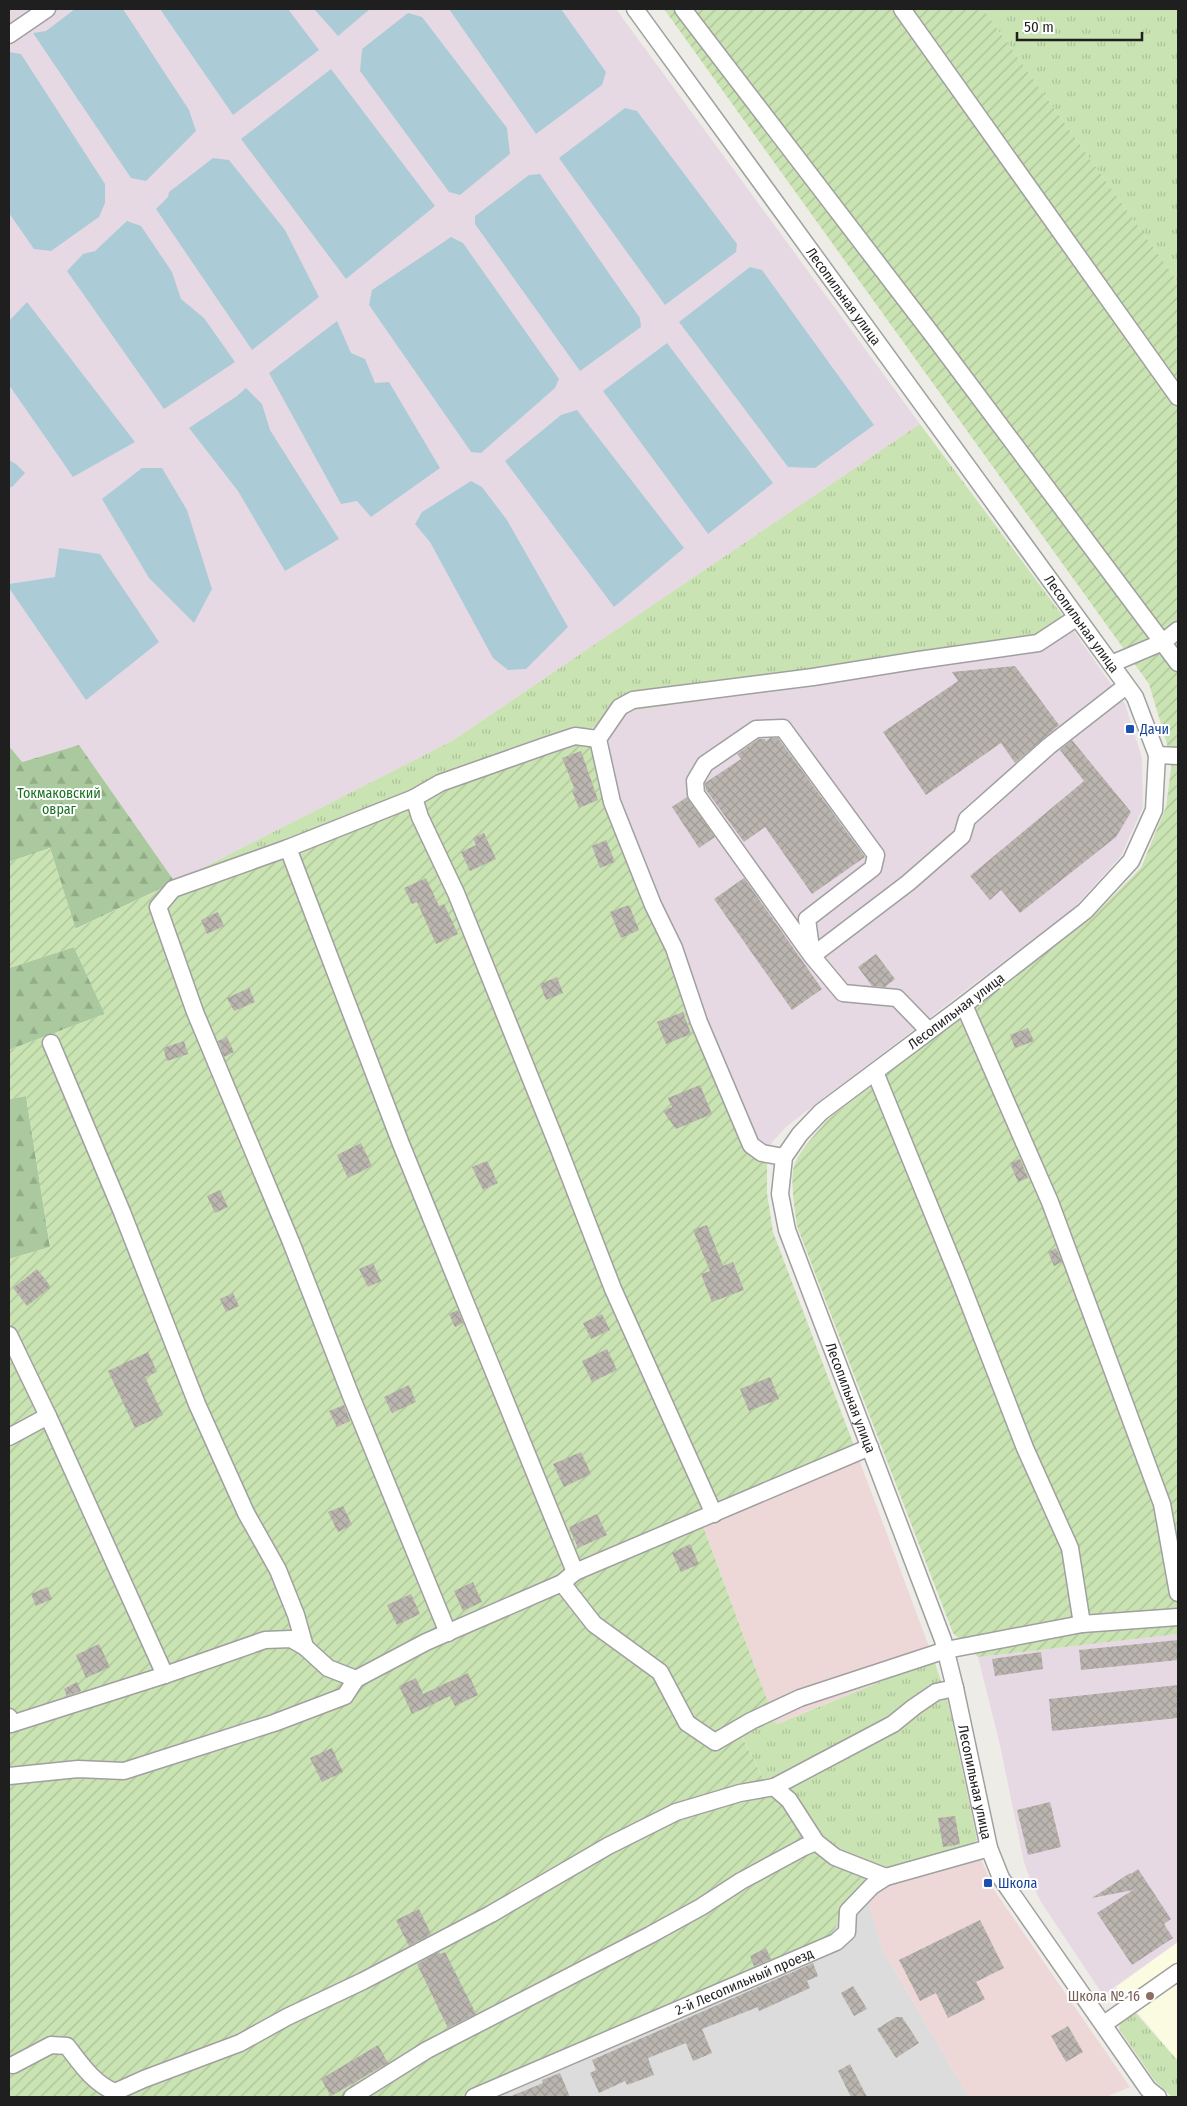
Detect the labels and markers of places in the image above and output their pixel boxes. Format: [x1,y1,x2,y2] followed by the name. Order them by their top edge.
[1139,721,1169,738] place label: Дачи
[1124,723,1136,735] marker: Дачи
[998,1875,1037,1892] place label: Школа
[982,1877,994,1889] marker: Школа
[1068,1988,1140,2005] place label: Школа № 16
[1144,1990,1156,2002] marker: Школа № 16

